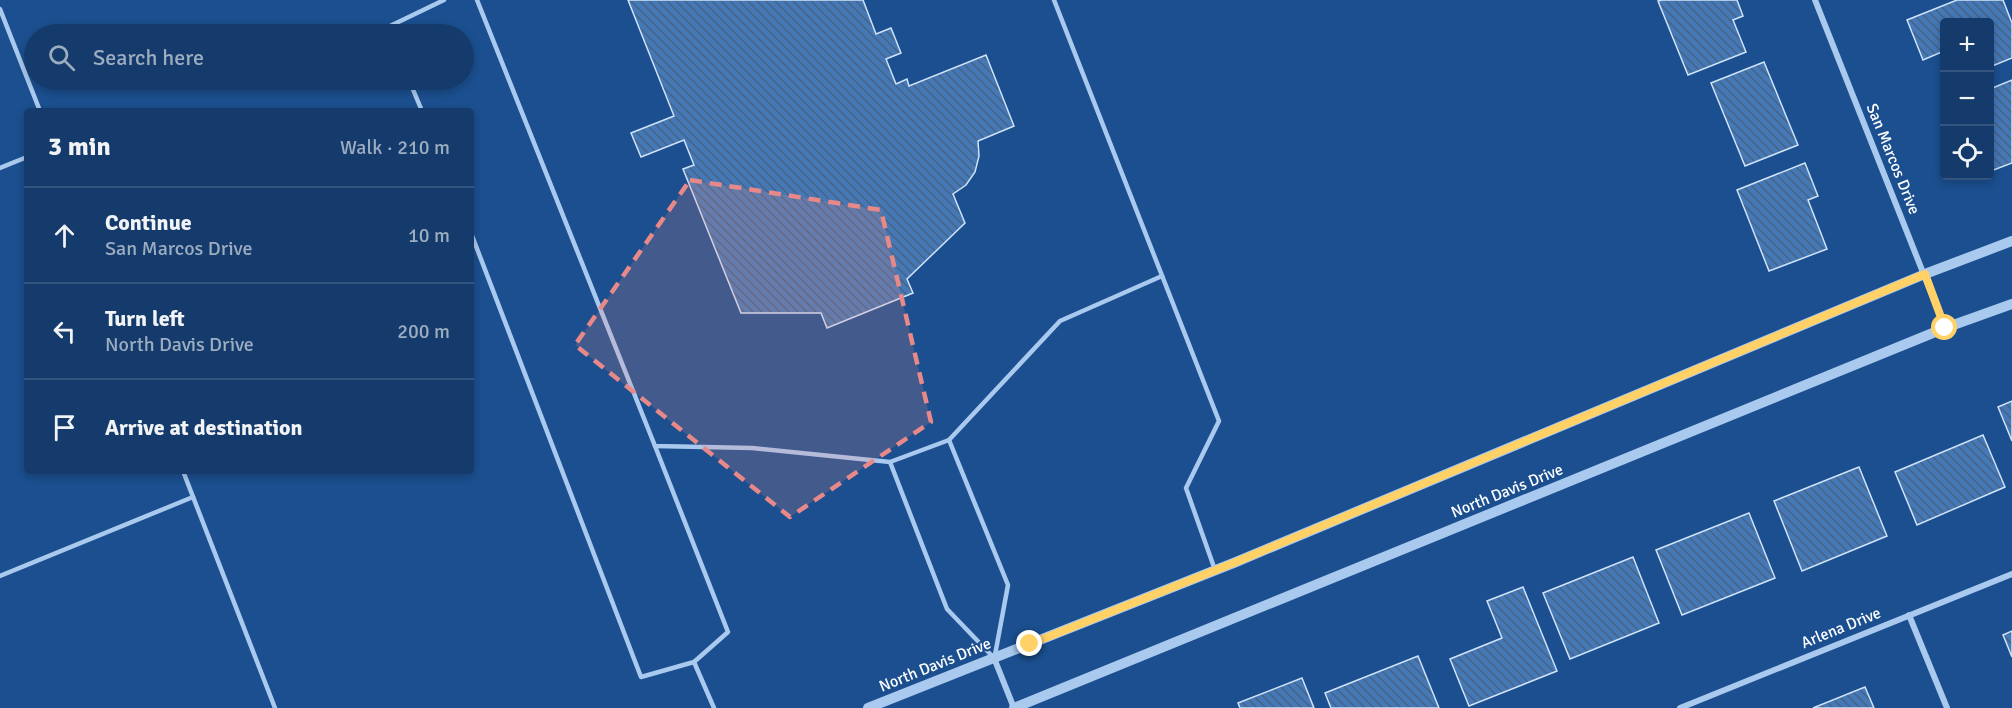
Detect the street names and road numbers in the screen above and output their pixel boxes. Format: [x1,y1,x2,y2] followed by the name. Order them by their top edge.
[1862,101,1924,217] street label: San Marcos Drive
[1448,459,1566,523] street label: North Davis Drive
[1798,603,1884,653] street label: Arlena Drive
[876,633,994,697] street label: North Davis Drive

